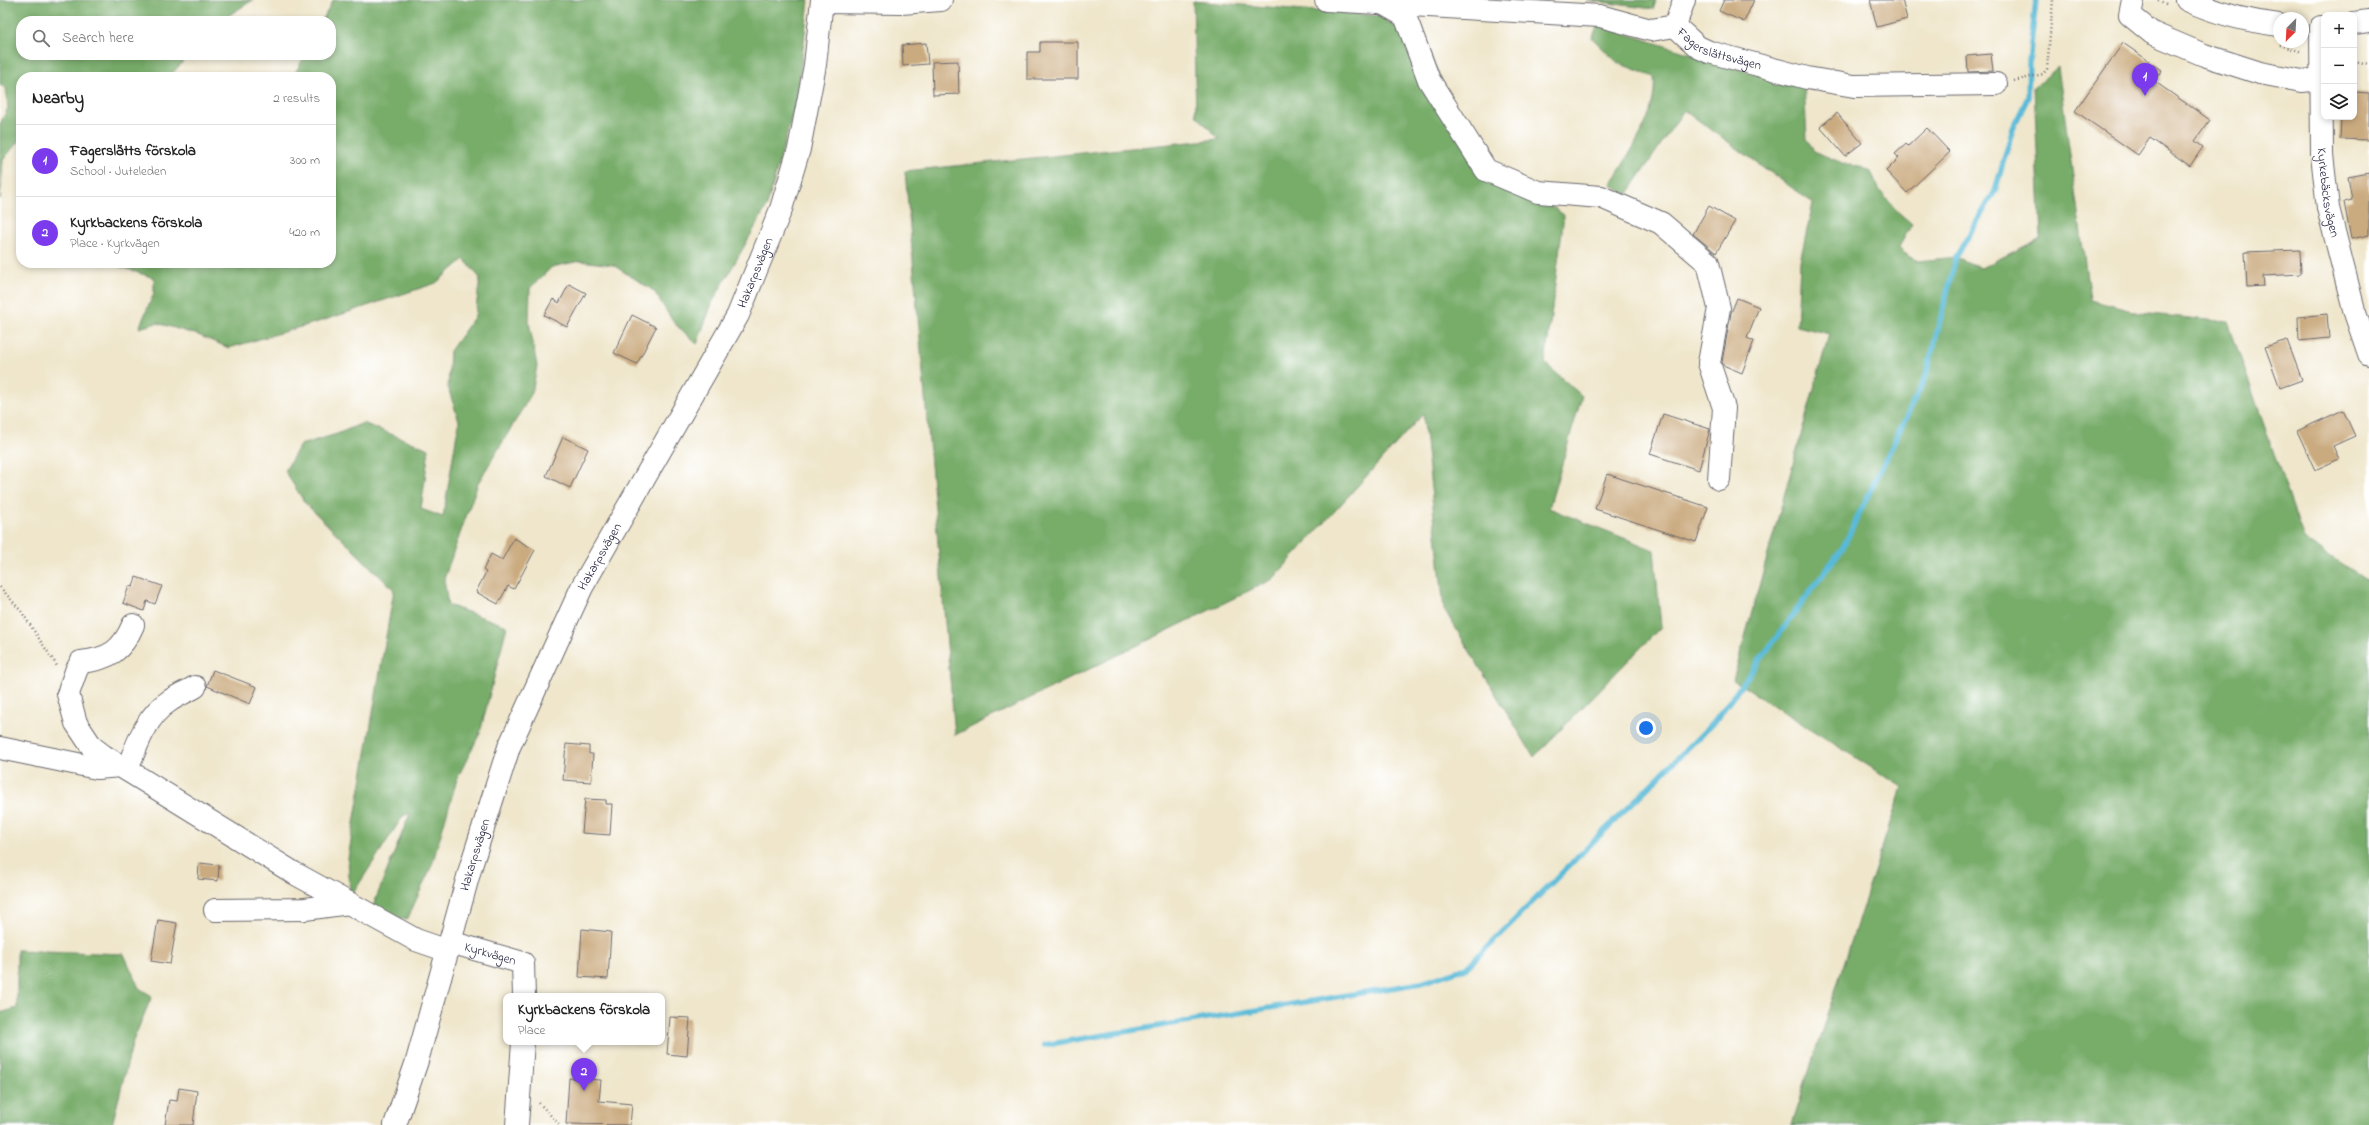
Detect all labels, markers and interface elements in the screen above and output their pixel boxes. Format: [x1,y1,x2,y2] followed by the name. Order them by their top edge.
[2273,12,2309,48] north arrow
[2321,12,2357,120] map controls
[2321,12,2357,48] button: +
[16,16,336,60] search box
[1672,22,1764,75] street label: Fagerslättsvägen
[30,27,52,49] icon: search
[62,27,134,49] text: Search here
[2321,48,2357,84] button: −
[2132,63,2158,96] pin: 1
[2321,84,2357,120] button: layers
[32,86,84,111] text: Nearby
[273,89,320,108] text: 2 results
[70,140,196,162] text: Fagerslätts förskola
[2311,148,2345,239] street label: Kyrkebäcksvägen
[43,151,47,170] text: 1
[290,151,320,170] text: 300 m
[70,162,166,181] text: School · Juteleden
[70,212,202,234] text: Kyrkbackens förskola
[42,223,48,242] text: 2
[289,223,320,242] text: 420 m
[70,234,160,253] text: Place · Kyrkvägen
[732,234,778,311] street label: Hakarpsvägen
[573,519,626,594] street label: Hakarpsvägen
[1636,718,1656,738] your location
[455,816,495,893] street label: Hakarpsvägen
[462,937,518,970] street label: Kyrkvägen
[503,993,665,1045] popup
[518,999,650,1021] text: Kyrkbackens förskola
[518,1021,545,1040] text: Place
[571,1058,597,1091] pin: 2

